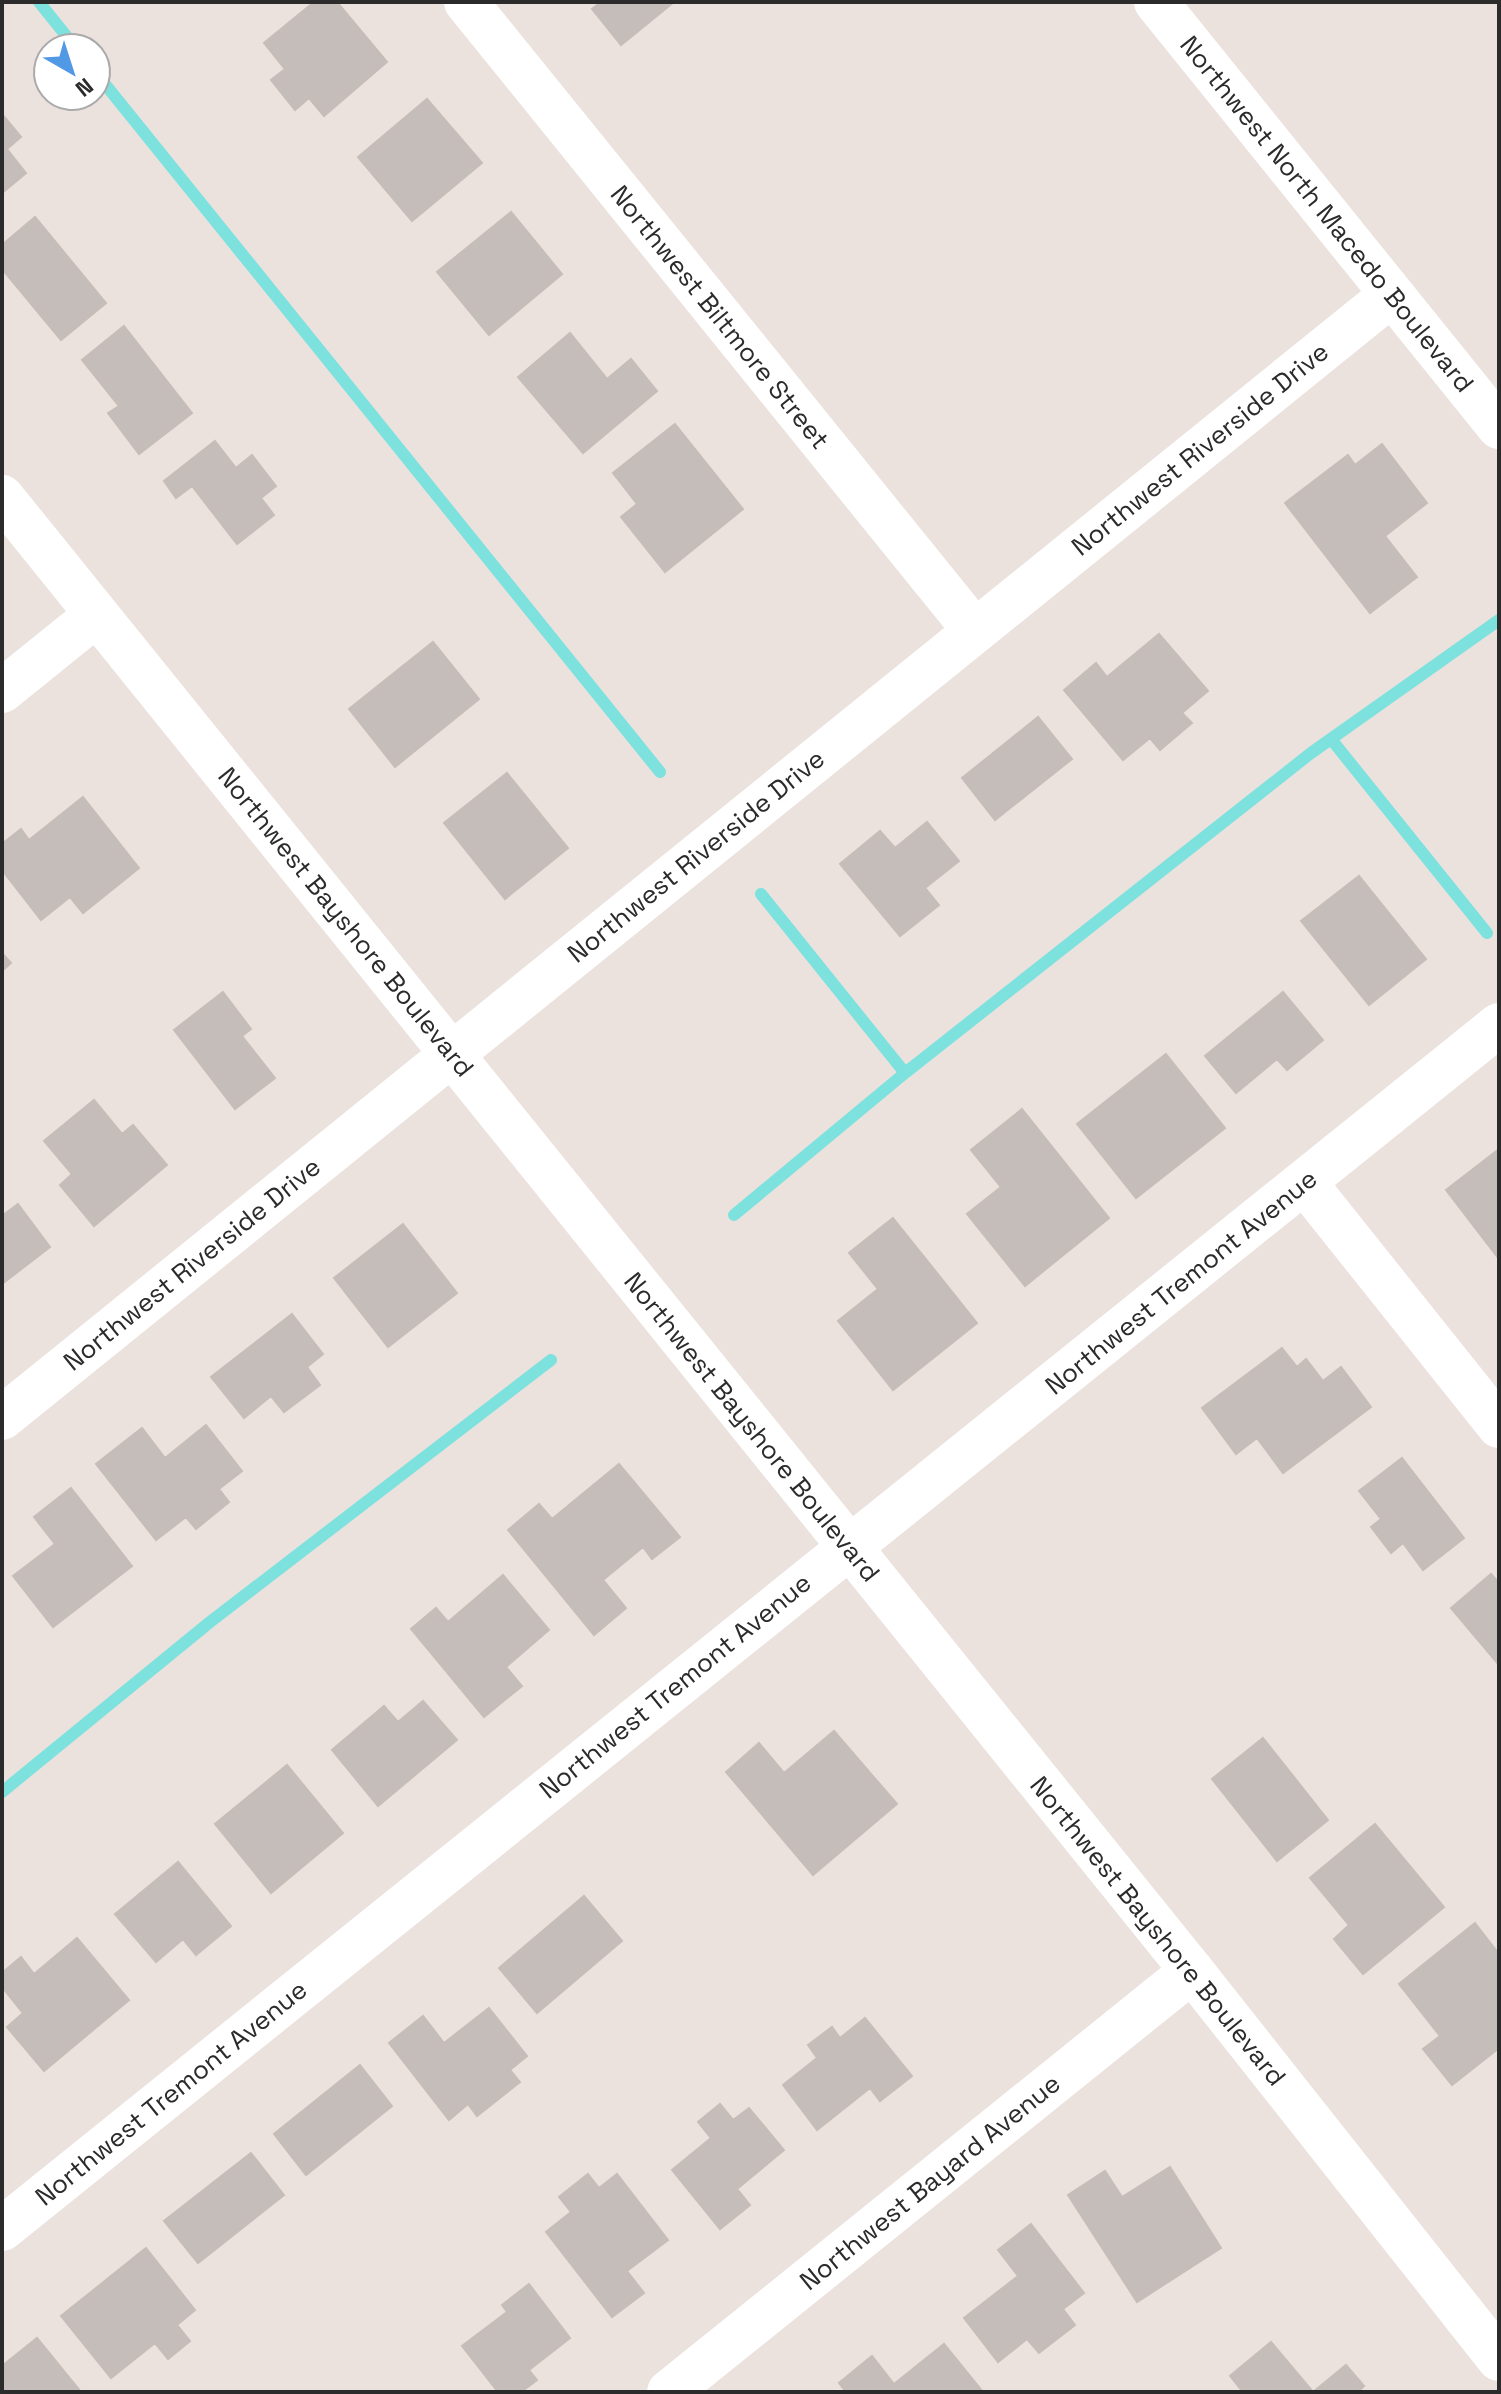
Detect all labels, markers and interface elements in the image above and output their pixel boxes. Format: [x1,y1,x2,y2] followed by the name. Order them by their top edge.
[1172,29,1482,399] street label: Northwest North Macedo Boulevard
[32,32,112,112] north arrow
[70,72,99,103] text: N
[603,178,837,456] street label: Northwest Biltmore Street
[1064,335,1336,563] street label: Northwest Riverside Drive
[560,742,832,970] street label: Northwest Riverside Drive
[210,760,482,1084] street label: Northwest Bayshore Boulevard
[56,1150,328,1378] street label: Northwest Riverside Drive
[1038,1162,1324,1402] street label: Northwest Tremont Avenue
[616,1265,888,1589] street label: Northwest Bayshore Boulevard
[532,1566,818,1806] street label: Northwest Tremont Avenue
[1022,1769,1294,2093] street label: Northwest Bayshore Boulevard
[28,1973,314,2213] street label: Northwest Tremont Avenue
[793,2066,1067,2298] street label: Northwest Bayard Avenue

